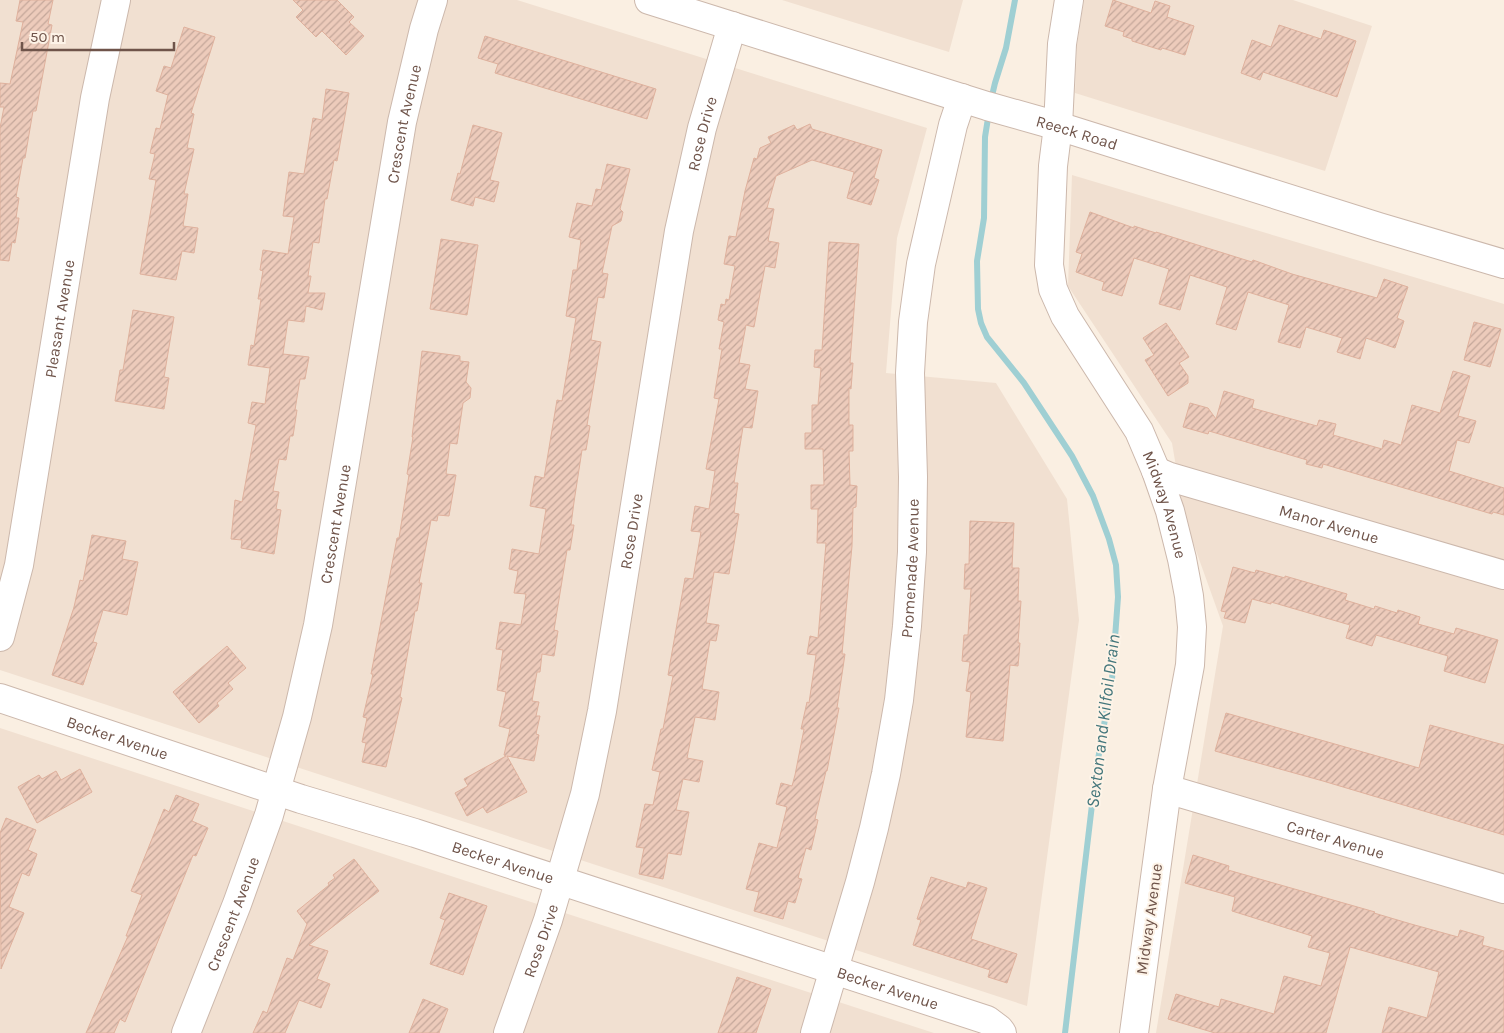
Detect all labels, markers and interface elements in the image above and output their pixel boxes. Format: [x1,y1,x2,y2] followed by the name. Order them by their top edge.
[22,20,175,52] scale bar
[30,28,65,46] text: 50 m
[382,62,425,185] street label: Crescent Avenue
[683,94,720,173] street label: Rose Drive
[1034,111,1120,154] street label: Reeck Road
[40,258,78,379] street label: Pleasant Avenue
[1139,448,1191,560] street label: Midway Avenue
[316,463,354,585] street label: Crescent Avenue
[615,492,646,570] street label: Rose Drive
[896,499,922,639] street label: Promenade Avenue
[1277,500,1381,547] street label: Manor Avenue
[1081,633,1125,809] water label: Sexton and Kilfoil Drain
[64,712,171,763] street label: Becker Avenue
[1285,816,1387,863] street label: Carter Avenue
[450,836,556,887] street label: Becker Avenue
[202,854,263,974] street label: Crescent Avenue
[1132,862,1166,976] street label: Midway Avenue
[519,902,562,980] street label: Rose Drive
[835,962,941,1013] street label: Becker Avenue

